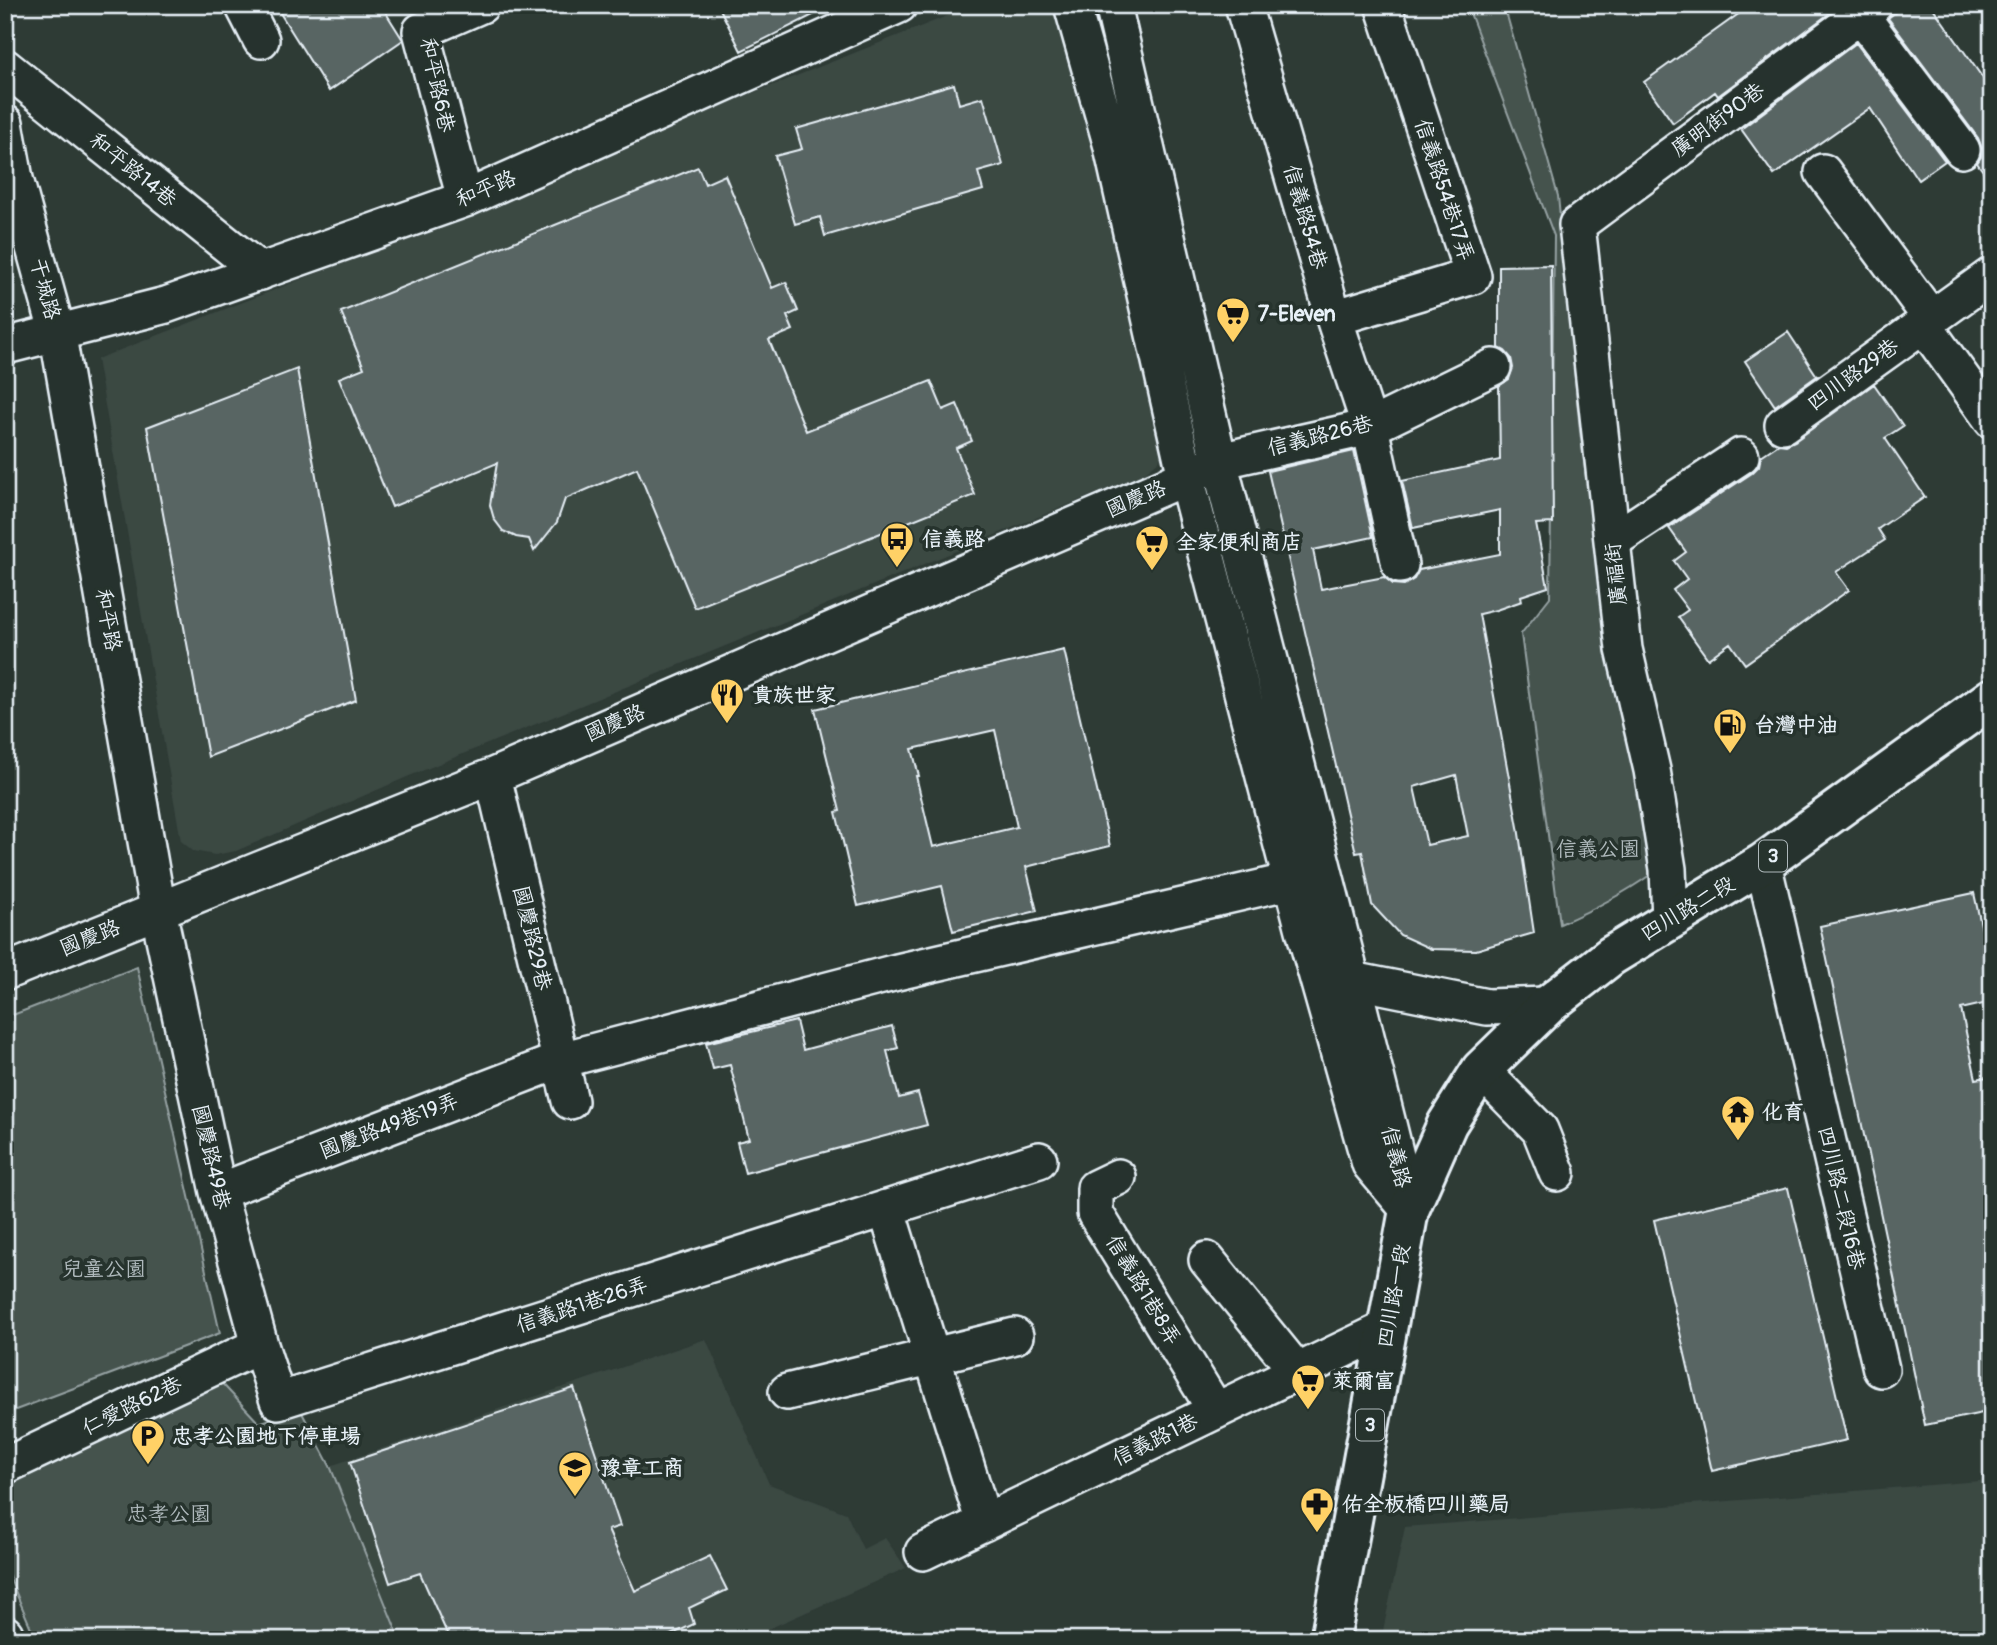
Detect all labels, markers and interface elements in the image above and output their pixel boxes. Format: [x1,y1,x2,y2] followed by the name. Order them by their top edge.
[414,35,460,135] street label: 和平路6巷
[1666,77,1770,163] street label: 廣明街90巷
[1408,116,1480,264] street label: 信義路54巷17弄
[84,127,182,213] street label: 和平路14巷
[1277,162,1333,272] street label: 信義路54巷
[452,164,520,214] street label: 和平路
[24,255,66,323] street label: 干城路
[1214,295,1252,344] supermarket icon: 7-Eleven
[1258,301,1336,328] place label: 7-Eleven
[1802,333,1904,417] street label: 四川路29巷
[1264,410,1376,462] street label: 信義路26巷
[1102,474,1170,524] street label: 國慶路
[878,520,916,569] bus stop icon: 信義路
[1133,523,1171,572] supermarket icon: 全家便利商店
[922,526,985,553] place label: 信義路
[1176,529,1302,556] place label: 全家便利商店
[1599,541,1633,607] street label: 廣福街
[89,587,127,653] street label: 和平路
[708,676,746,725] restaurant icon: 貴族世家
[752,682,836,709] place label: 貴族世家
[581,698,649,748] street label: 國慶路
[1711,706,1749,755] fuel station icon: 台灣中油
[1754,712,1838,739] place label: 台灣中油
[1556,836,1640,863] park label: 信義公園
[1759,841,1787,872] road number: 3
[1636,870,1740,948] street label: 四川路二段
[507,883,557,993] street label: 國慶路29巷
[56,914,124,962] street label: 國慶路
[316,1087,462,1165] street label: 國慶路49巷19弄
[1719,1093,1757,1142] temple icon: 化育
[1762,1099,1804,1126] place label: 化育
[186,1102,236,1212] street label: 國慶路49巷
[1375,1123,1417,1191] street label: 信義路
[1811,1124,1871,1272] street label: 四川路二段16巷
[1100,1230,1186,1350] street label: 信義路1巷8弄
[1372,1242,1416,1350] street label: 四川路一段
[62,1256,146,1283] park label: 兒童公園
[513,1271,651,1339] street label: 信義路1巷26弄
[1289,1362,1327,1411] supermarket icon: 萊爾富
[1332,1368,1395,1395] place label: 萊爾富
[78,1370,186,1442] street label: 仁愛路62巷
[1108,1408,1202,1472] street label: 信義路1巷
[1356,1410,1384,1441] road number: 3
[129,1417,167,1466] parking icon: 忠孝公園地下停車場
[172,1423,361,1450] place label: 忠孝公園地下停車場
[556,1449,594,1498] school or university icon: 豫章工商
[600,1455,684,1482] place label: 豫章工商
[1298,1485,1336,1534] pharmacy icon: 佑全板橋四川藥局
[1342,1491,1510,1518] place label: 佑全板橋四川藥局
[127,1501,211,1528] park label: 忠孝公園

